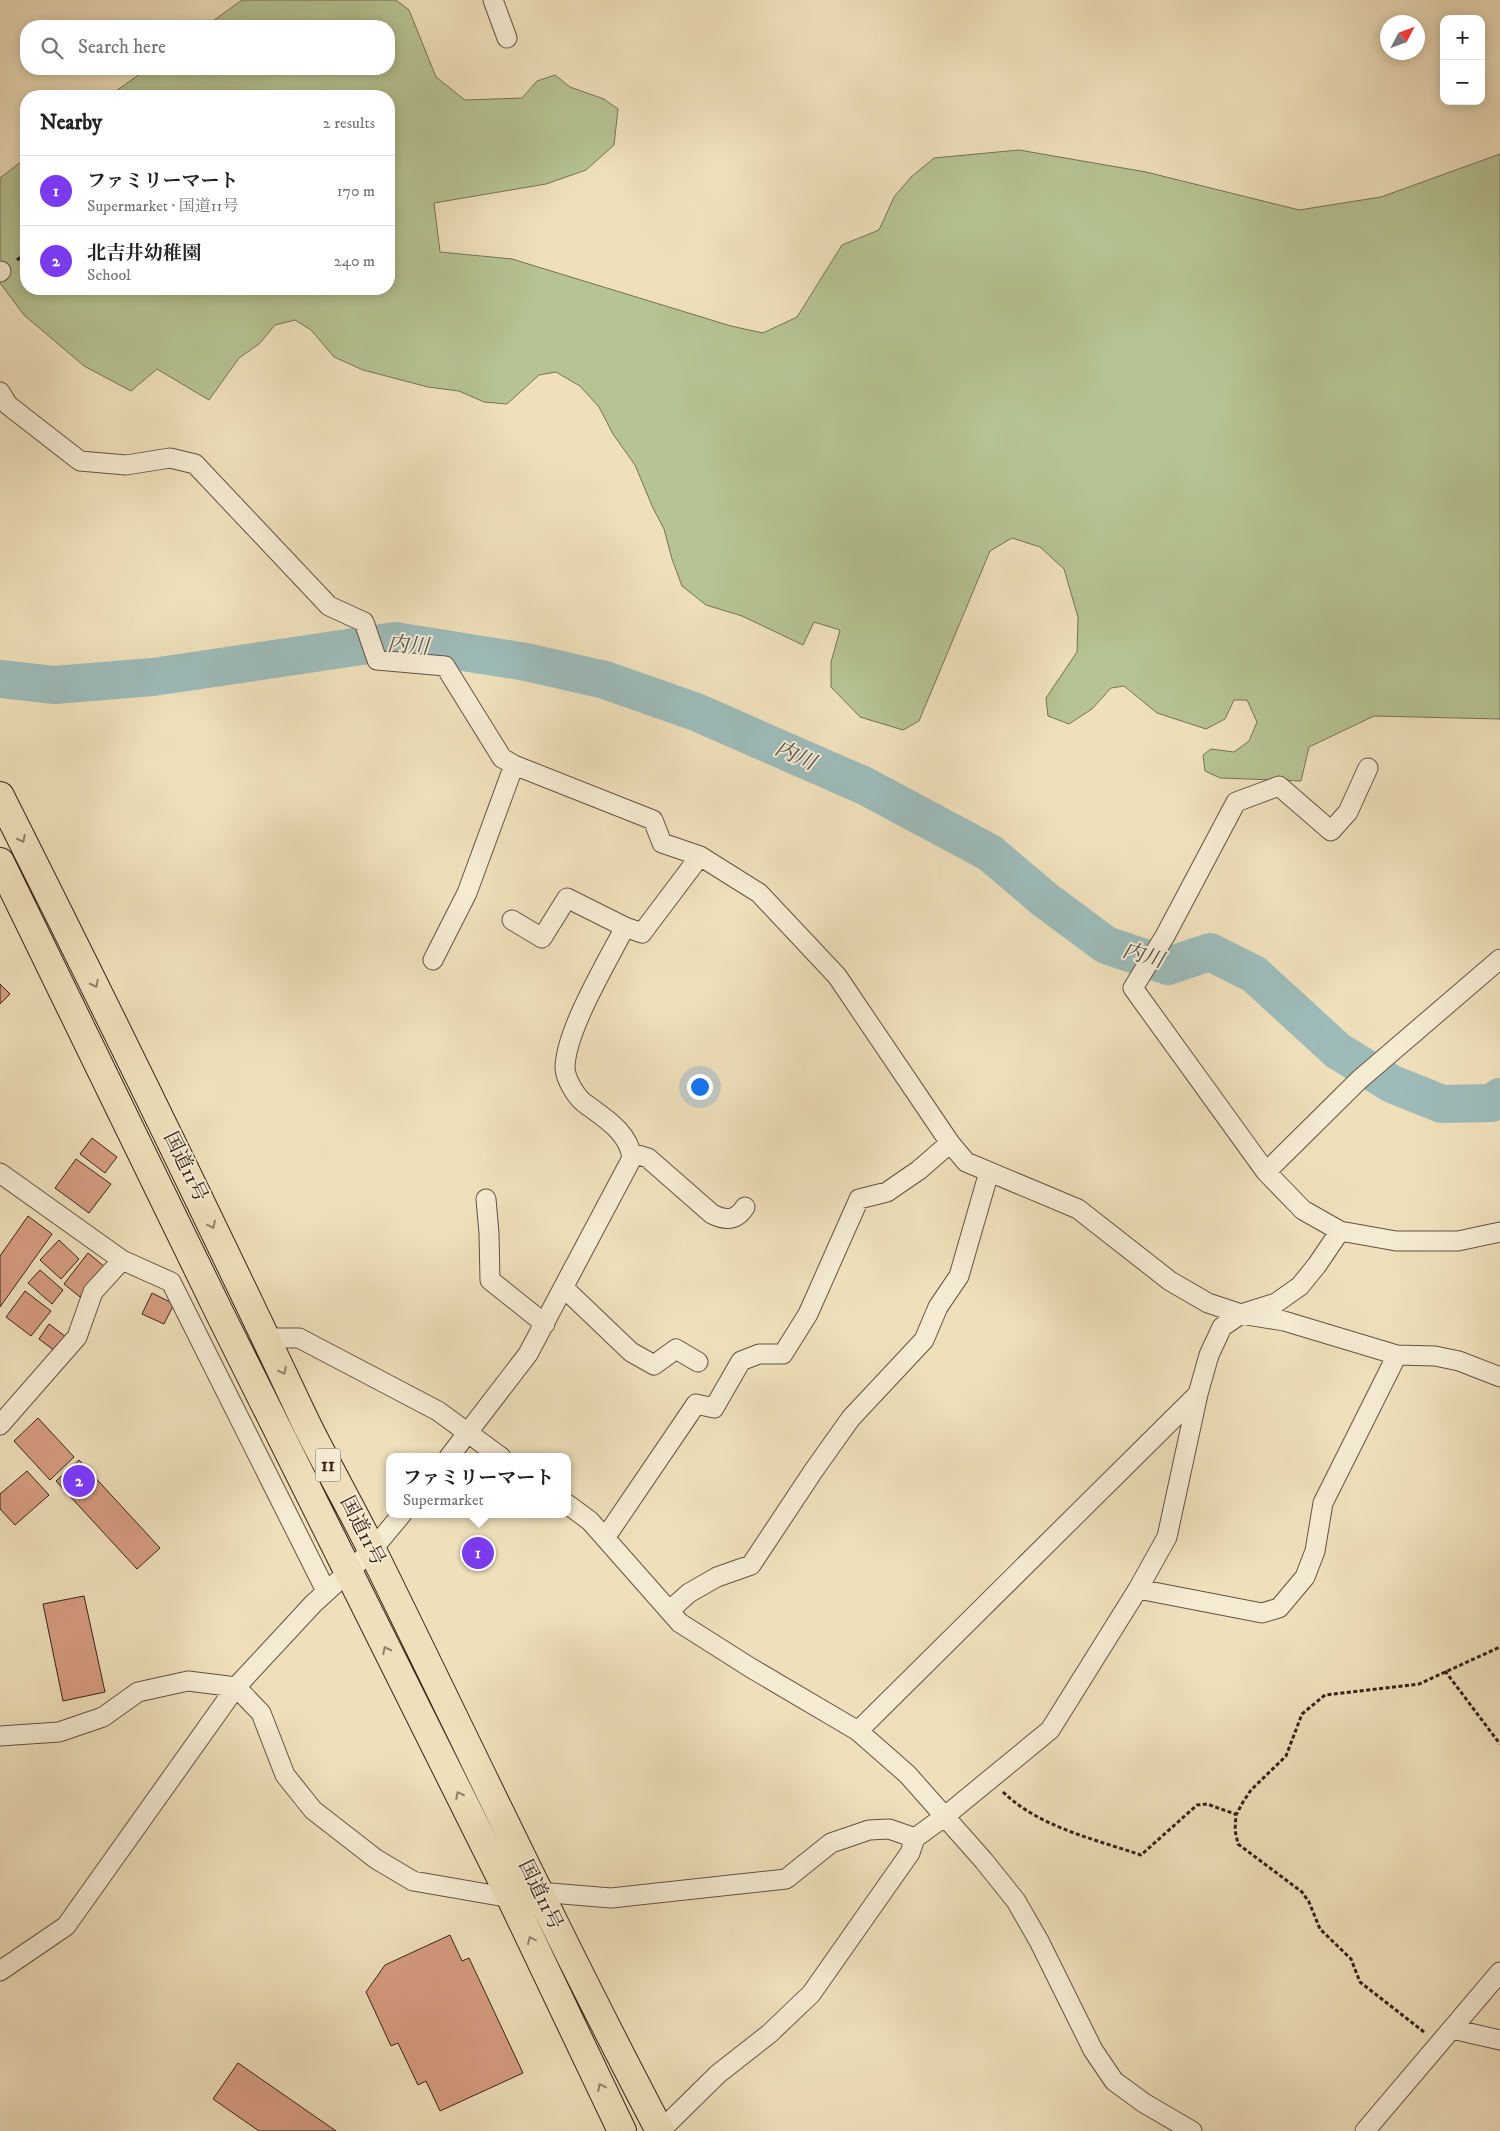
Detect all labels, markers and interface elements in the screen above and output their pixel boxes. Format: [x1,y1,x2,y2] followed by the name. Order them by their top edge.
[1380,15,1425,60] north arrow
[1440,15,1485,105] map controls
[1440,15,1485,60] button: +
[20,20,395,75] search box
[38,34,66,62] icon: search
[78,36,166,59] text: Search here
[1440,60,1485,105] button: −
[40,110,102,136] text: Nearby
[323,113,375,133] text: 2 results
[87,170,239,193] text: ファミリーマート
[53,181,59,201] text: 1
[337,181,375,201] text: 170 m
[87,196,238,216] text: Supermarket · 国道11号
[87,242,201,265] text: 北吉井幼稚園
[52,251,60,271] text: 2
[334,251,375,271] text: 240 m
[87,265,131,285] text: School
[386,632,432,661] water label: 内川
[771,736,821,777] water label: 内川
[16,834,26,843] one-way arrow
[1119,938,1169,975] water label: 内川
[89,979,99,988] one-way arrow
[687,1074,713,1100] your location
[157,1128,213,1206] street label: 国道11号
[206,1220,217,1229] one-way arrow
[276,1366,287,1375] one-way arrow
[316,1448,340,1482] road number: 11
[386,1453,571,1518] popup
[63,1462,95,1500] pin: 2
[403,1467,554,1490] text: ファミリーマート
[403,1490,484,1510] text: Supermarket
[334,1492,390,1570] street label: 国道11号
[462,1534,494,1572] pin: 1
[382,1646,392,1655] one-way arrow
[455,1791,465,1800] one-way arrow
[512,1856,568,1934] street label: 国道11号
[527,1937,537,1946] one-way arrow
[597,2083,607,2092] one-way arrow

